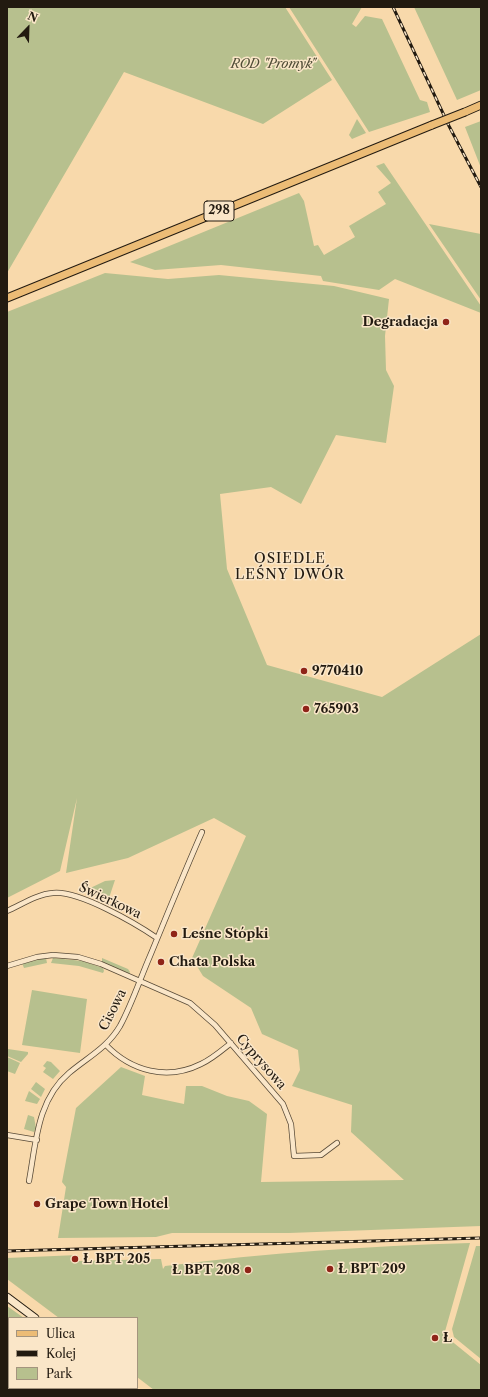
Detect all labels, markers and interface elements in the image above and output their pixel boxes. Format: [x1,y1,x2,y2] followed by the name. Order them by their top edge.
[8,8,48,48] north arrow
[26,9,40,25] text: N
[231,56,315,72] park label: ROD "Promyk"
[204,201,234,221] road number: 298
[363,314,438,330] place label: Degradacja
[441,317,451,327] marker: Degradacja
[235,551,345,584] district label: OSIEDLE LEŚNY DWÓR
[312,663,363,679] place label: 9770410
[299,666,309,676] marker: 9770410
[314,701,359,717] place label: 765903
[301,704,311,714] marker: 765903
[76,880,144,922] street label: Świerkowa
[182,926,268,942] place label: Leśne Stópki
[169,929,179,939] marker: Leśne Stópki
[169,954,255,970] place label: Chata Polska
[156,957,166,967] marker: Chata Polska
[96,987,130,1033] street label: Cisowa
[233,1031,289,1093] street label: Cyprysowa
[45,1196,168,1212] place label: Grape Town Hotel
[32,1199,42,1209] marker: Grape Town Hotel
[83,1251,150,1267] place label: Ł BPT 205
[70,1254,80,1264] marker: Ł BPT 205
[338,1261,406,1277] place label: Ł BPT 209
[172,1262,240,1278] place label: Ł BPT 208
[325,1264,335,1274] marker: Ł BPT 209
[243,1265,253,1275] marker: Ł BPT 208
[8,1317,138,1389] legend
[46,1326,75,1341] text: Ulica
[443,1330,452,1346] place label: Ł
[430,1333,440,1343] marker: Ł
[46,1346,76,1361] text: Kolej
[46,1366,72,1381] text: Park

